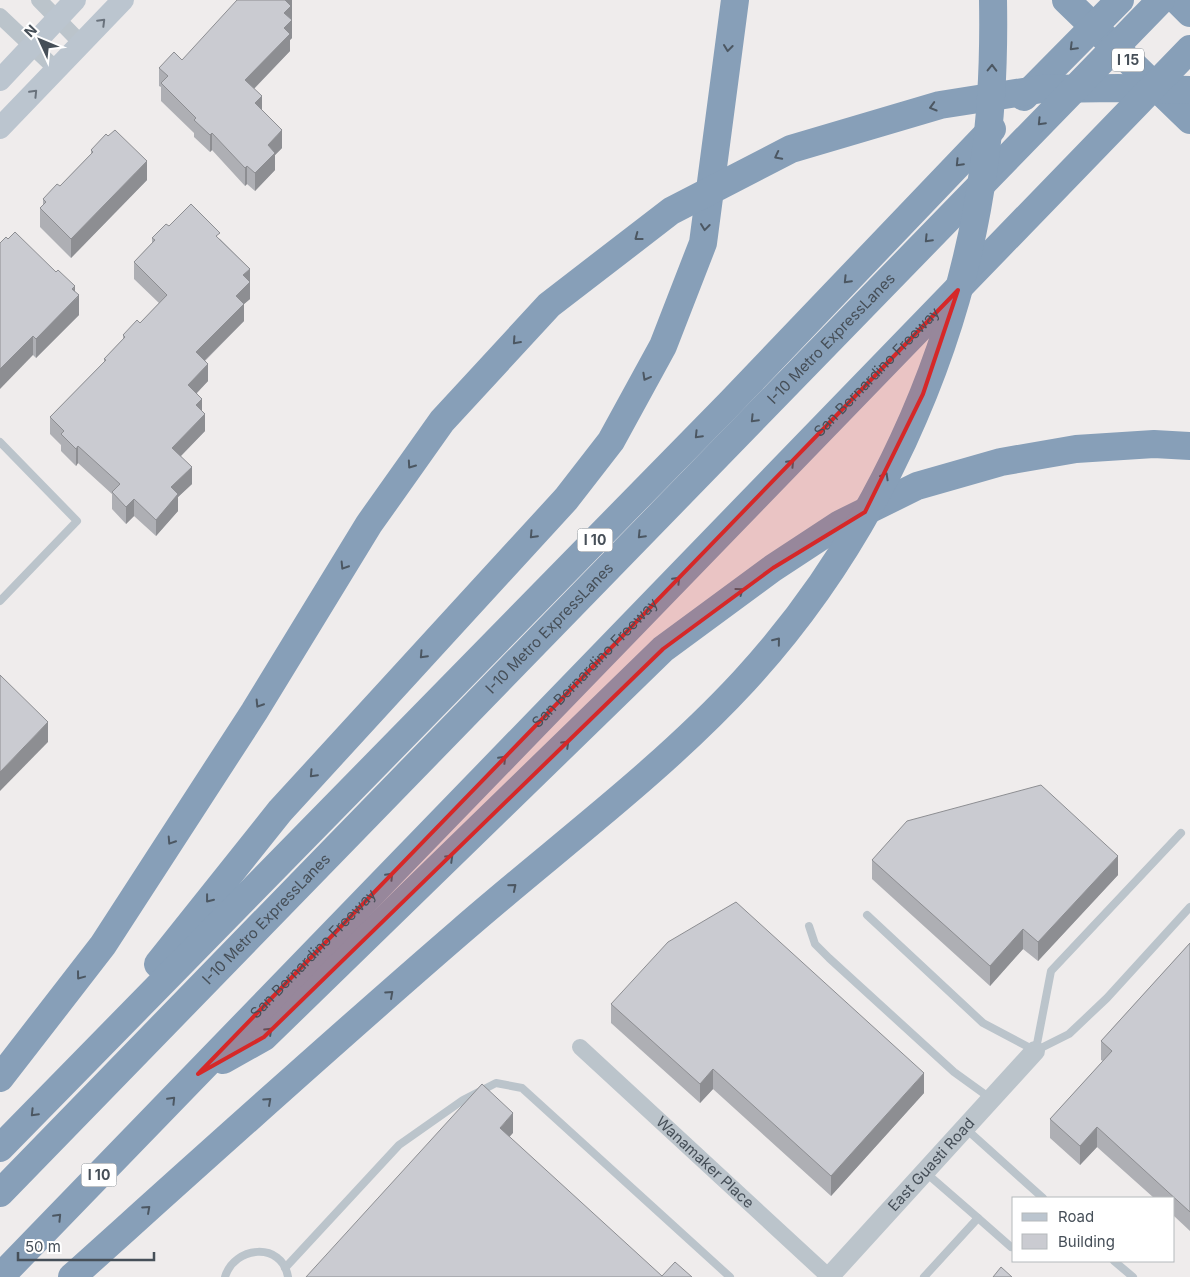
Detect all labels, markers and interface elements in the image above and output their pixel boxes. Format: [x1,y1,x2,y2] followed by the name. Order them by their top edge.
[15,15,65,65] north arrow
[96,18,105,27] one-way arrow
[20,21,40,40] text: N
[1070,41,1079,50] one-way arrow
[723,45,734,53] one-way arrow
[1112,48,1144,72] road number: I 15
[987,64,997,72] one-way arrow
[28,89,37,98] one-way arrow
[929,102,937,112] one-way arrow
[1038,117,1047,126] one-way arrow
[774,150,783,160] one-way arrow
[956,157,965,166] one-way arrow
[700,223,711,231] one-way arrow
[634,231,644,240] one-way arrow
[925,234,934,243] one-way arrow
[763,269,899,408] street label: I-10 Metro ExpressLanes
[844,275,853,284] one-way arrow
[809,303,944,441] street label: San Bernardino Freeway
[513,335,522,344] one-way arrow
[642,372,652,381] one-way arrow
[751,413,760,422] one-way arrow
[695,430,704,439] one-way arrow
[408,459,417,469] one-way arrow
[785,460,794,469] one-way arrow
[879,472,889,481] one-way arrow
[578,528,612,552] road number: I 10
[530,529,539,538] one-way arrow
[638,530,647,539] one-way arrow
[481,558,617,697] street label: I-10 Metro ExpressLanes
[340,560,350,569] one-way arrow
[672,577,681,586] one-way arrow
[734,588,744,597] one-way arrow
[528,593,662,731] street label: San Bernardino Freeway
[771,638,779,647] one-way arrow
[420,649,429,658] one-way arrow
[255,699,265,708] one-way arrow
[560,741,569,750] one-way arrow
[497,756,506,765] one-way arrow
[310,769,319,778] one-way arrow
[167,836,177,845] one-way arrow
[198,849,334,988] street label: I-10 Metro ExpressLanes
[444,855,453,864] one-way arrow
[384,872,393,881] one-way arrow
[246,884,380,1022] street label: San Bernardino Freeway
[507,884,516,893] one-way arrow
[207,893,215,902] one-way arrow
[77,970,86,980] one-way arrow
[384,990,393,999] one-way arrow
[264,1028,273,1037] one-way arrow
[166,1097,175,1106] one-way arrow
[263,1098,272,1107] one-way arrow
[31,1107,40,1116] one-way arrow
[652,1112,758,1212] street label: Wanamaker Place
[884,1114,978,1215] street label: East Guasti Road
[82,1164,116,1186] road number: I 10
[1012,1197,1175,1262] legend
[141,1207,150,1215] one-way arrow
[1058,1207,1094,1226] text: Road
[53,1213,62,1222] one-way arrow
[18,1230,154,1262] scale bar
[1058,1232,1115,1251] text: Building
[25,1237,61,1256] text: 50 m

